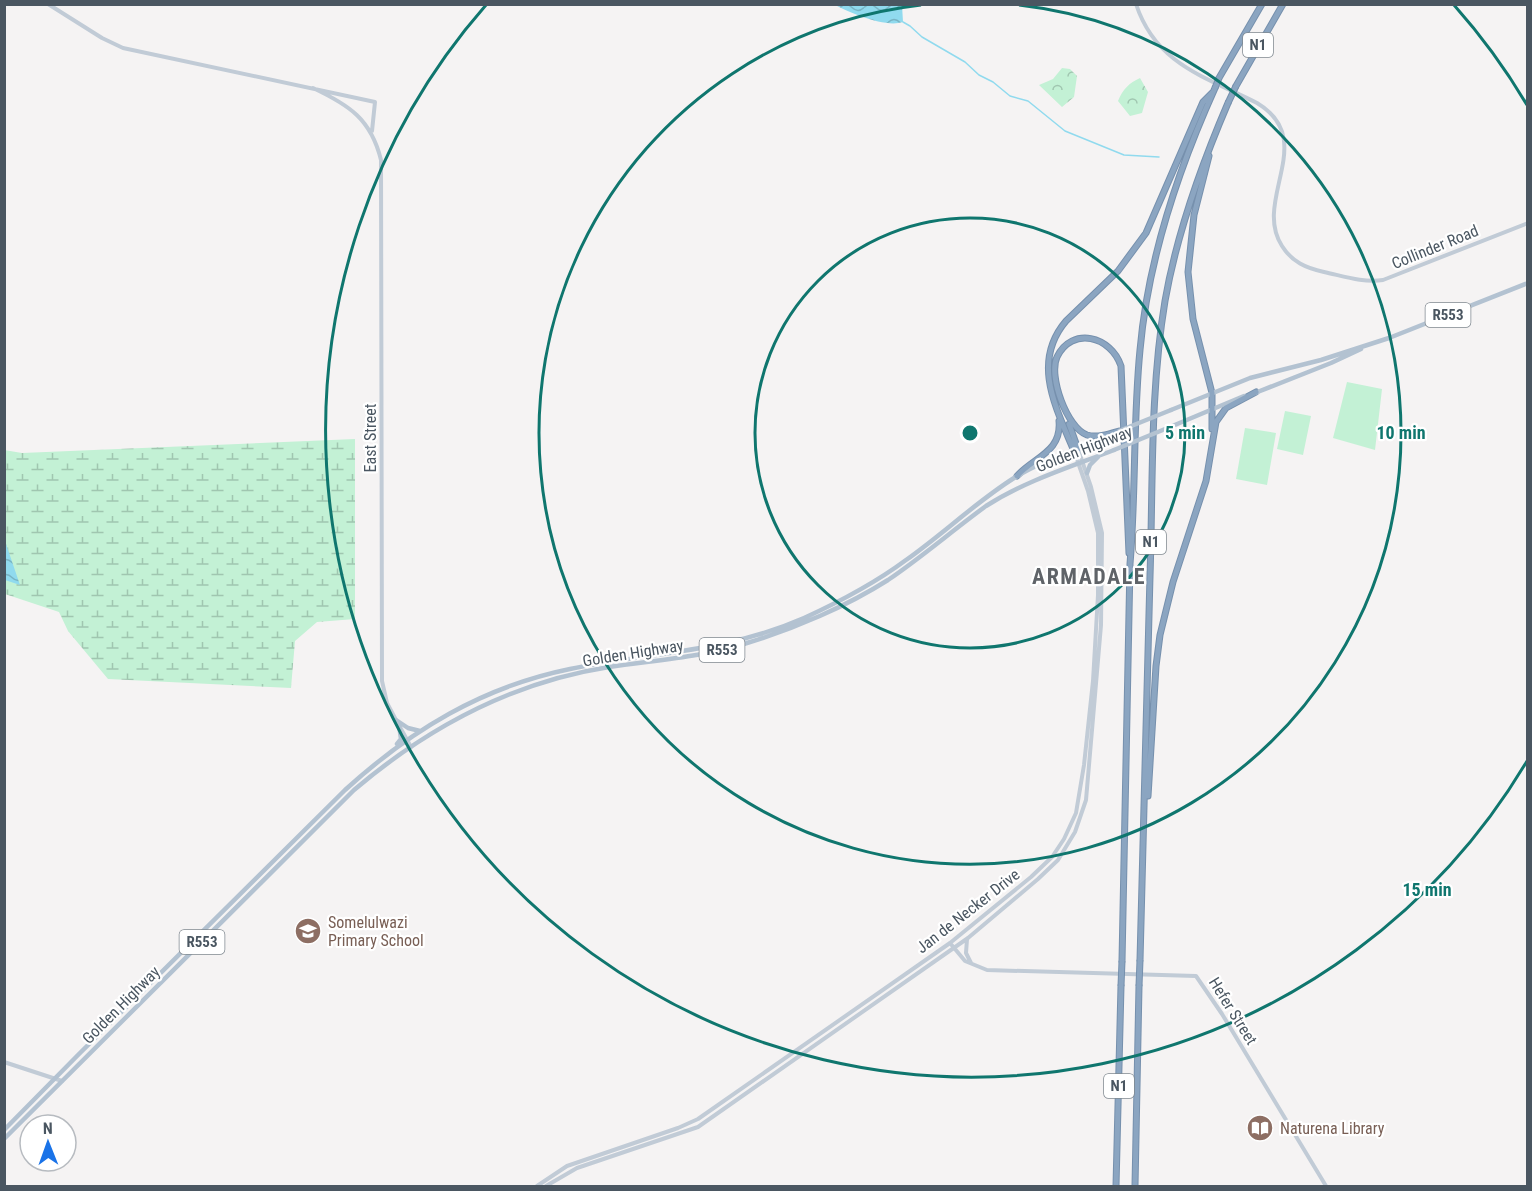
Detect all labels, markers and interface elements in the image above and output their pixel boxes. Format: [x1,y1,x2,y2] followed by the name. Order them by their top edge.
[1243,33,1273,57] road number: N1
[1389,221,1481,273] street label: Collinder Road
[1426,303,1470,327] road number: R553
[361,403,380,472] street label: East Street
[1033,422,1135,476] street label: Golden Highway
[1165,422,1205,443] text: 5 min
[1376,422,1426,443] text: 10 min
[960,423,980,443] centre of rings
[1136,530,1166,554] road number: N1
[1032,564,1146,589] district label: ARMADALE
[581,636,685,670] street label: Golden Highway
[700,638,744,662] road number: R553
[913,865,1023,957] street label: Jan de Necker Drive
[1402,879,1452,900] text: 15 min
[328,913,424,950] place label: Somelulwazi Primary School
[293,916,323,946] school or university icon: Somelulwazi Primary School
[180,930,224,954] road number: R553
[78,962,164,1048] street label: Golden Highway
[1205,974,1261,1048] street label: Hefer Street
[1104,1074,1134,1098] road number: N1
[18,1113,78,1173] north arrow
[1245,1113,1275,1143] library icon: Naturena Library
[43,1119,53,1138] text: N
[1280,1119,1385,1138] place label: Naturena Library

